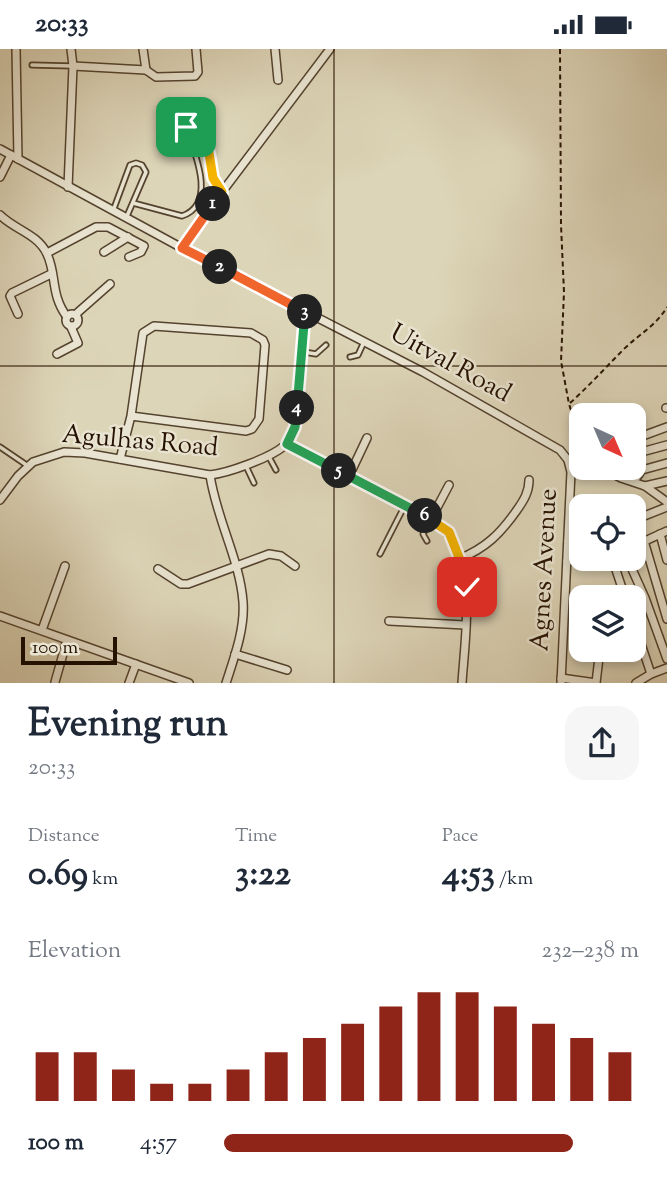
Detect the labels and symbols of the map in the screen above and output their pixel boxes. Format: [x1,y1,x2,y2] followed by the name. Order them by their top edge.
[156,97,216,157] pin
[196,187,230,221] pin: 1
[202,249,238,284] pin: 2
[288,295,322,329] pin: 3
[382,315,518,413] street label: Uitval Road
[280,391,314,425] pin: 4
[569,403,646,479] north arrow
[60,417,220,467] street label: Agulhas Road
[322,453,356,489] pin: 5
[522,488,568,652] street label: Agnes Avenue
[408,498,442,533] pin: 6
[437,557,497,617] pin
[21,633,117,665] scale bar

